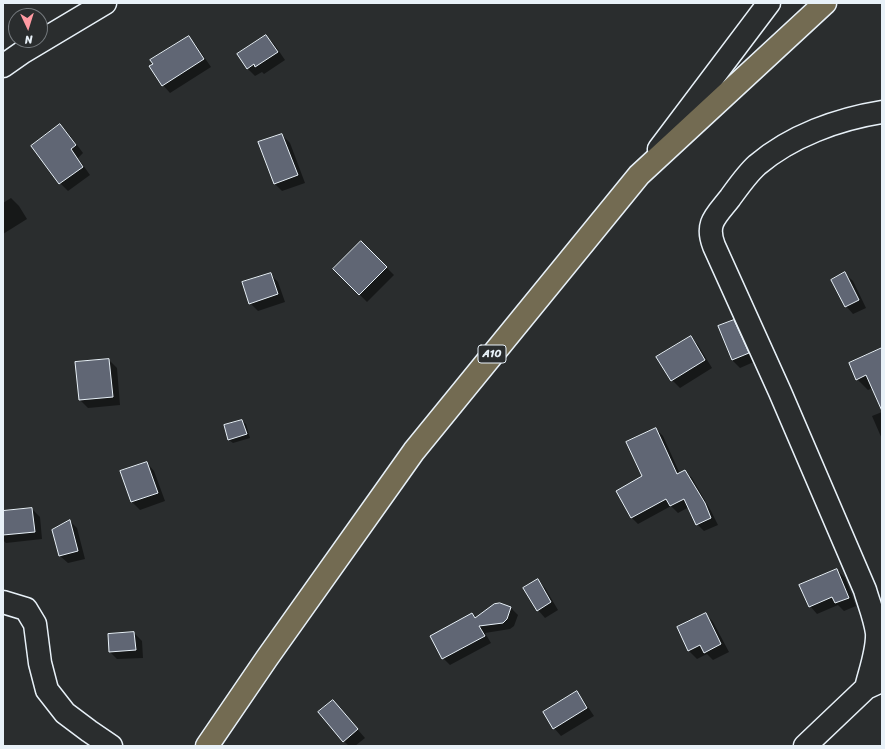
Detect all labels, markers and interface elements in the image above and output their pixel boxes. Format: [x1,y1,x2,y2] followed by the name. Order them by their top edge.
[8,8,48,48] north arrow
[24,30,33,49] text: N
[478,345,506,363] road number: A10

